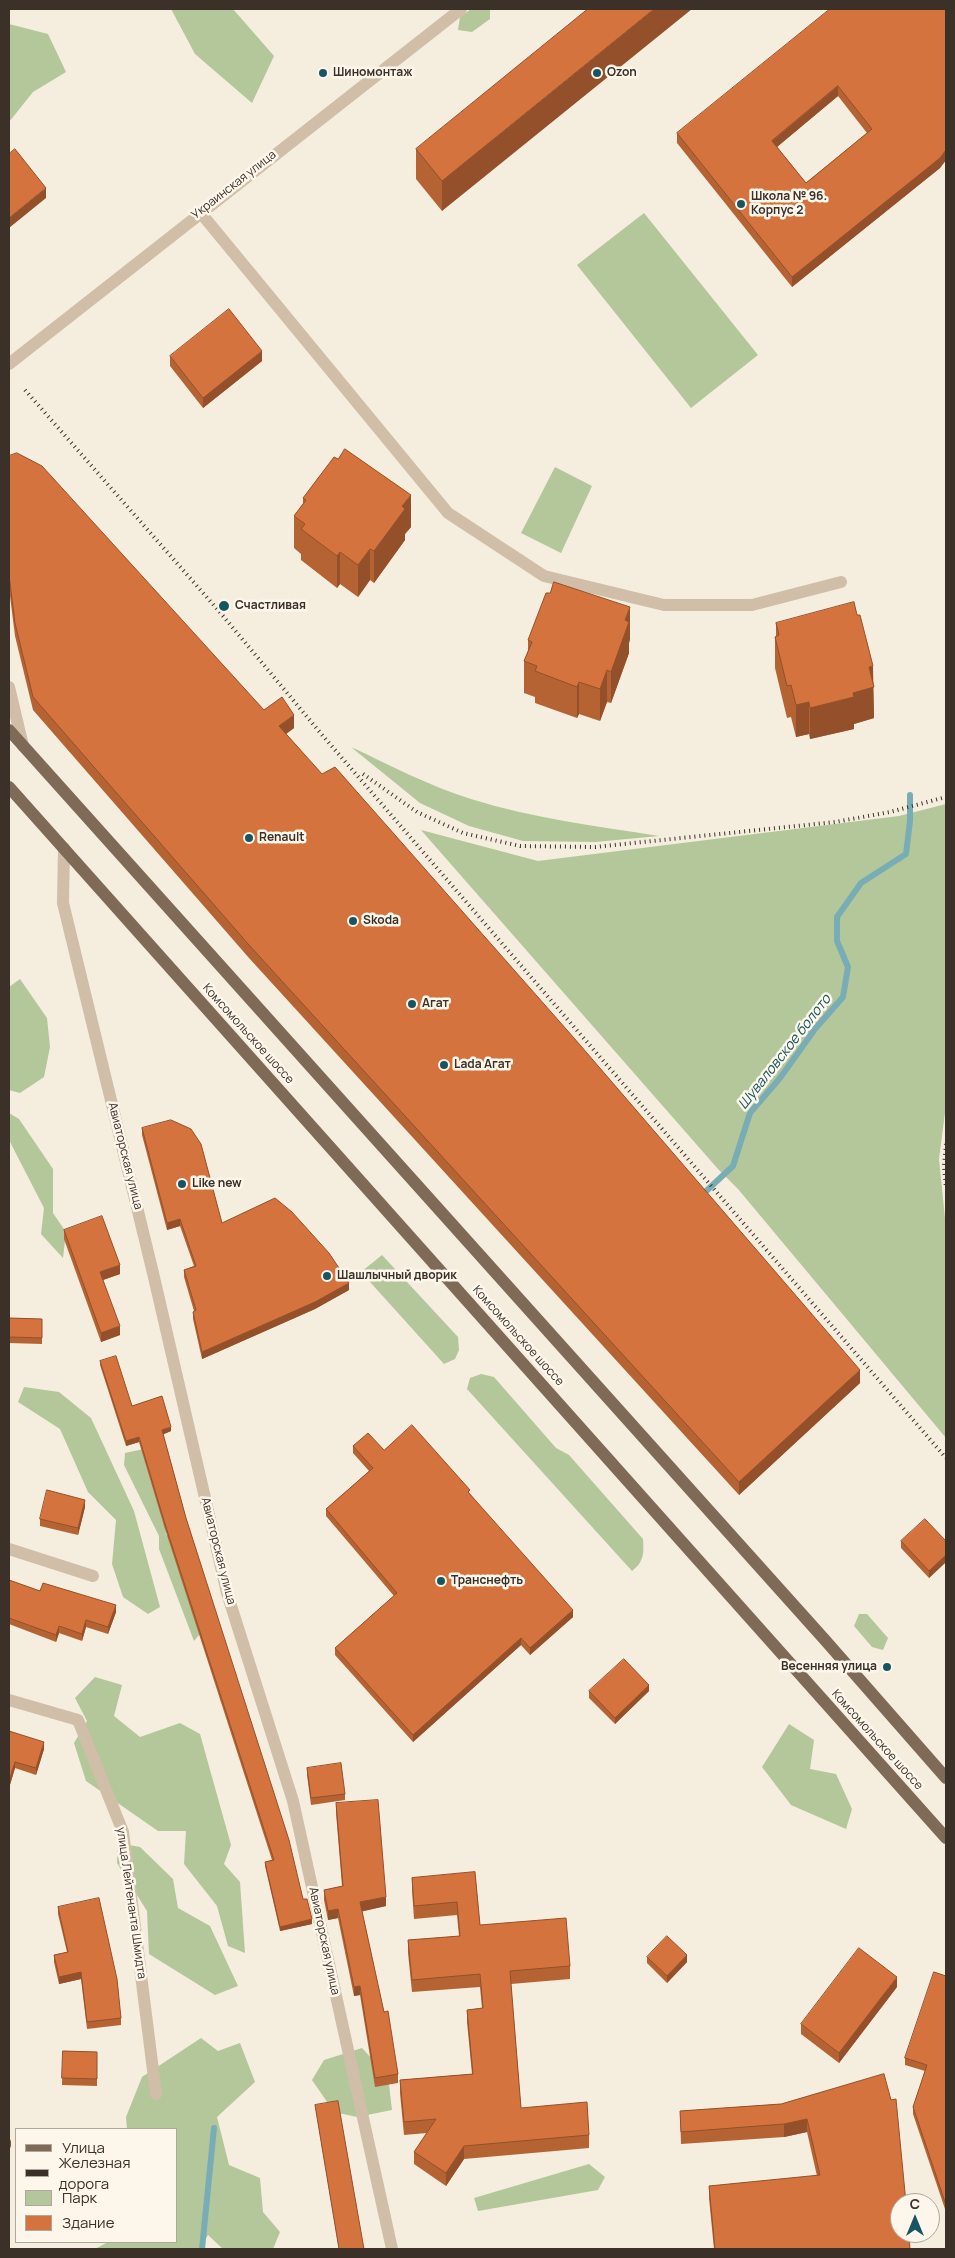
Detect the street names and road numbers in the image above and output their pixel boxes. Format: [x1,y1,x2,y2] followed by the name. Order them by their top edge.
[189,148,279,222] street label: Украинская улица
[199,981,297,1087] street label: Комсомольское шоссе
[105,1101,145,1211] street label: Авиаторская улица
[469,1283,567,1389] street label: Комсомольское шоссе
[198,1496,238,1606] street label: Авиаторская улица
[828,1687,926,1793] street label: Комсомольское шоссе
[113,1826,149,1980] street label: улица Лейтенанта Шмидта
[306,1886,342,1996] street label: Авиаторская улица

